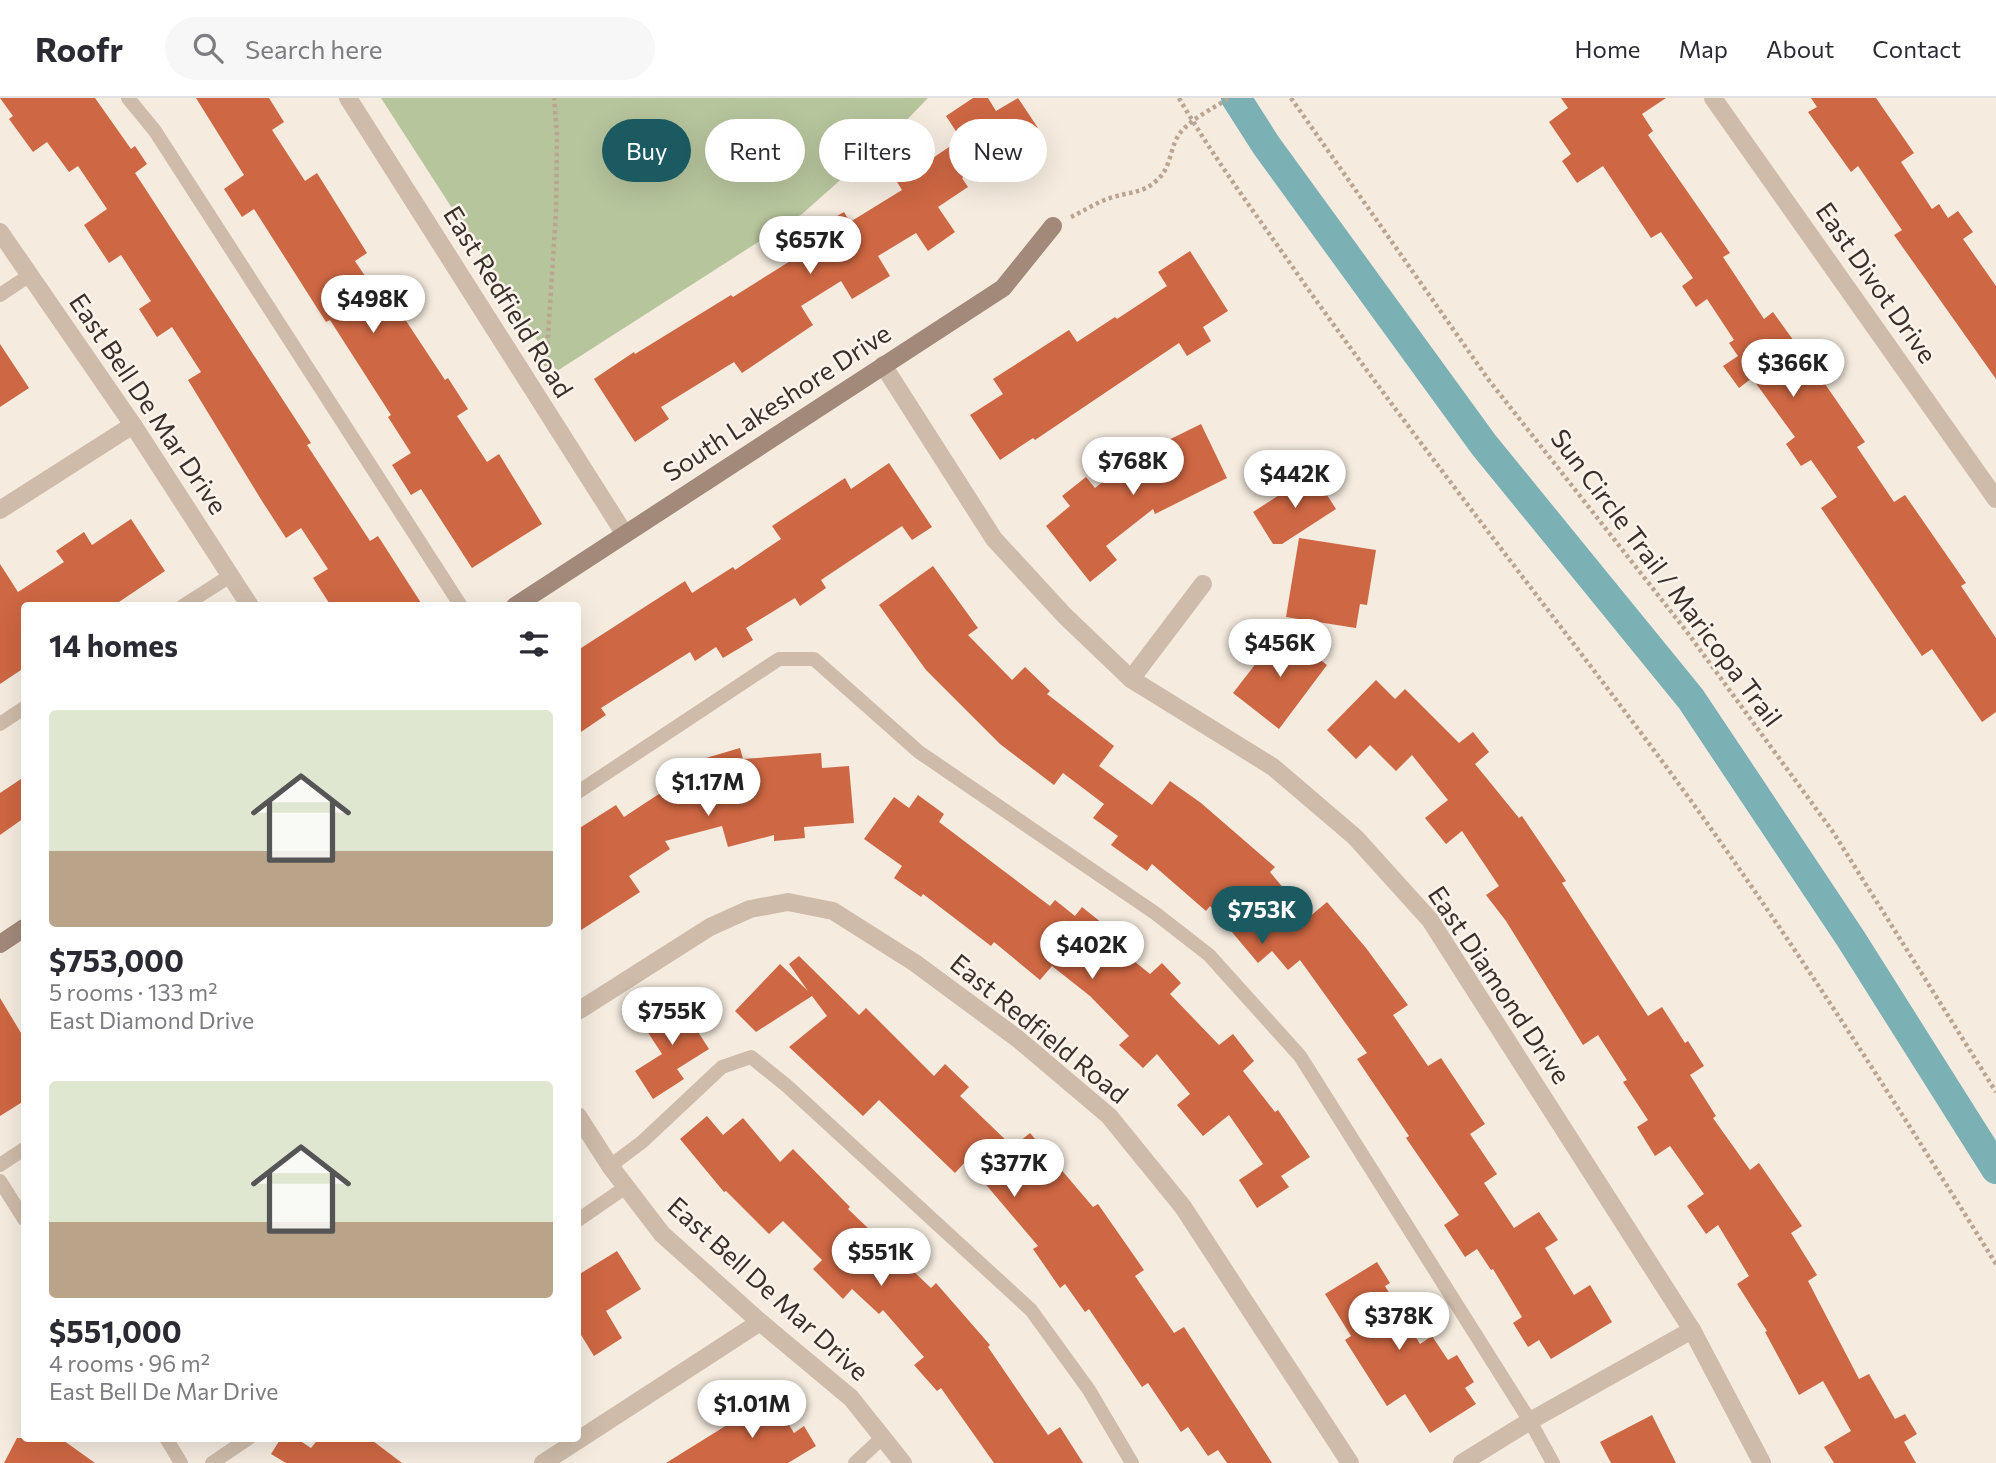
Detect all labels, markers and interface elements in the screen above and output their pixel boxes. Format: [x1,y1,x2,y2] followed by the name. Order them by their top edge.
[165,17,655,80] search box
[35,28,123,69] text: Roofr
[189,29,227,67] icon: search
[245,33,383,64] text: Search here
[1575,34,1641,63] text: Home
[1679,34,1728,63] text: Map
[1766,34,1834,63] text: About
[1872,34,1961,63] text: Contact
[602,119,691,182] chip: Buy
[705,119,805,182] chip: Rent
[819,119,935,182] chip: Filters
[949,119,1047,182] chip: New
[1810,196,1944,368] street label: East Divot Drive
[438,200,581,403] street label: East Redfield Road
[761,216,859,276] pin: $657K
[775,225,845,253] text: $657K
[324,275,422,335] pin: $498K
[337,284,409,312] text: $498K
[64,287,235,519] street label: East Bell De Mar Drive
[657,317,896,487] street label: South Lakeshore Drive
[1744,340,1842,399] pin: $366K
[1757,348,1829,376] text: $366K
[1545,422,1789,732] street label: Sun Circle Trail / Maricopa Trail
[1084,438,1182,497] pin: $768K
[1098,446,1168,474] text: $768K
[1246,450,1344,510] pin: $442K
[1260,459,1330,487] text: $442K
[1231,620,1329,679] pin: $456K
[515,625,553,663] icon: filters
[49,626,178,663] text: 14 homes
[1245,628,1316,656] text: $456K
[238,755,364,881] icon: home
[651,758,765,818] pin: $1.17M
[671,767,745,795] text: $1.17M
[1423,879,1578,1089] street label: East Diamond Drive
[1213,886,1311,946] pin: $753K
[1228,895,1296,923] text: $753K
[1043,922,1141,981] pin: $402K
[1056,930,1128,958] text: $402K
[49,941,184,978] text: $753,000
[945,947,1135,1109] street label: East Redfield Road
[49,978,217,1006] text: 5 rooms · 133 m²
[623,988,721,1047] pin: $755K
[638,996,706,1024] text: $755K
[49,1006,254,1034] text: East Diamond Drive
[238,1126,364,1252] icon: home
[965,1140,1063,1199] pin: $377K
[980,1148,1048,1176] text: $377K
[662,1190,876,1386] street label: East Bell De Mar Drive
[832,1228,930,1288] pin: $551K
[848,1237,914,1265] text: $551K
[1350,1292,1448,1352] pin: $378K
[1364,1301,1434,1329] text: $378K
[49,1312,182,1349] text: $551,000
[49,1349,210,1377] text: 4 rooms · 96 m²
[49,1377,278,1405] text: East Bell De Mar Drive
[695,1380,809,1440] pin: $1.01M
[713,1389,791,1417] text: $1.01M

